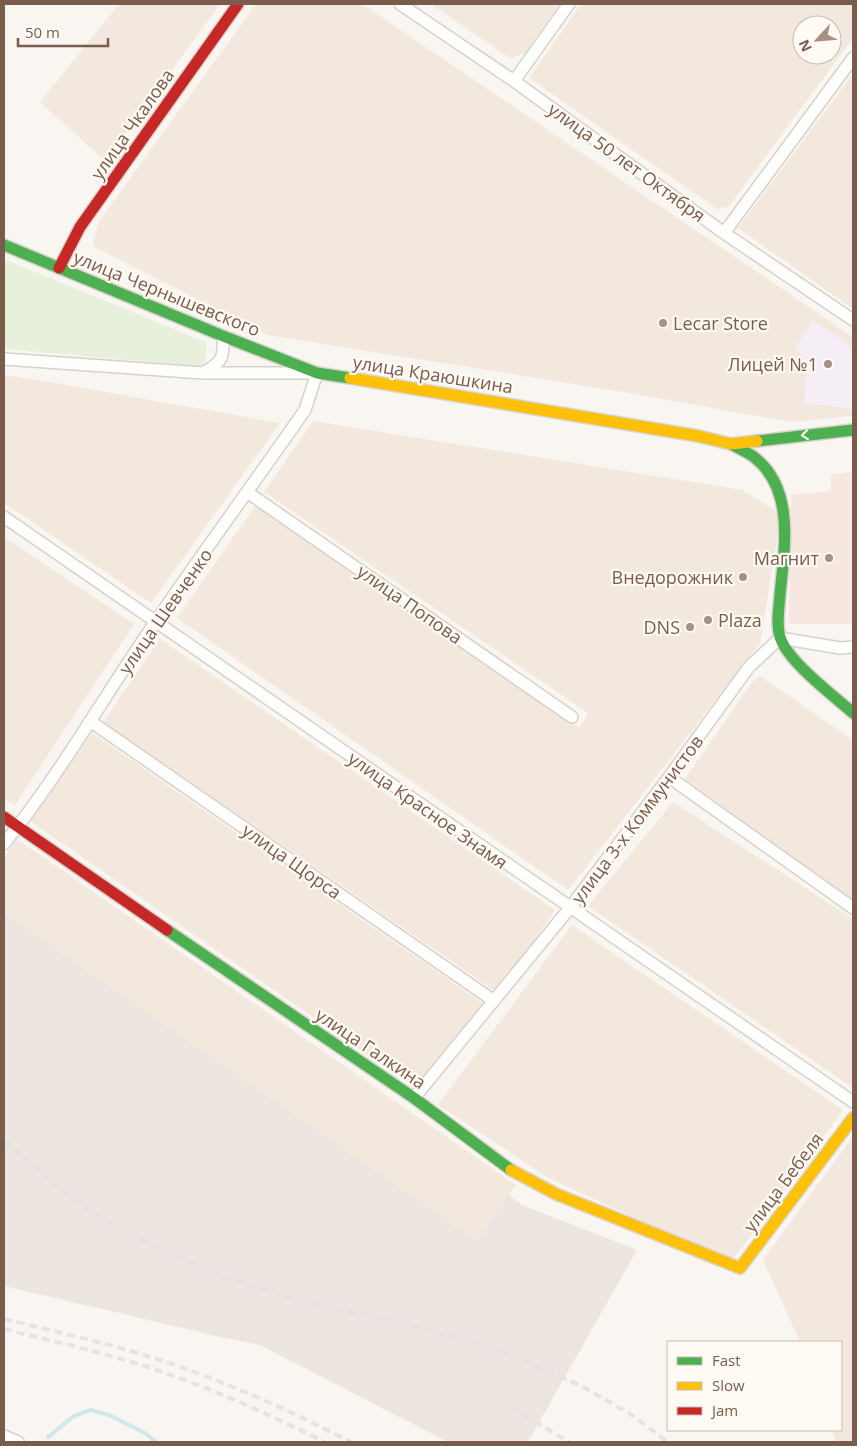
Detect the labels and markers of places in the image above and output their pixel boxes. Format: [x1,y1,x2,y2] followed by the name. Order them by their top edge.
[673,311,768,335] place label: Lecar Store
[657,317,669,329] marker: Lecar Store
[728,352,818,376] place label: Лицей №1
[822,358,834,370] marker: Лицей №1
[754,546,820,570] place label: Магнит
[823,552,835,564] marker: Магнит
[612,565,734,589] place label: Внедорожник
[737,571,749,583] marker: Внедорожник
[718,608,762,632] place label: Plaza
[702,614,714,626] marker: Plaza
[644,615,680,639] place label: DNS
[684,621,696,633] marker: DNS

